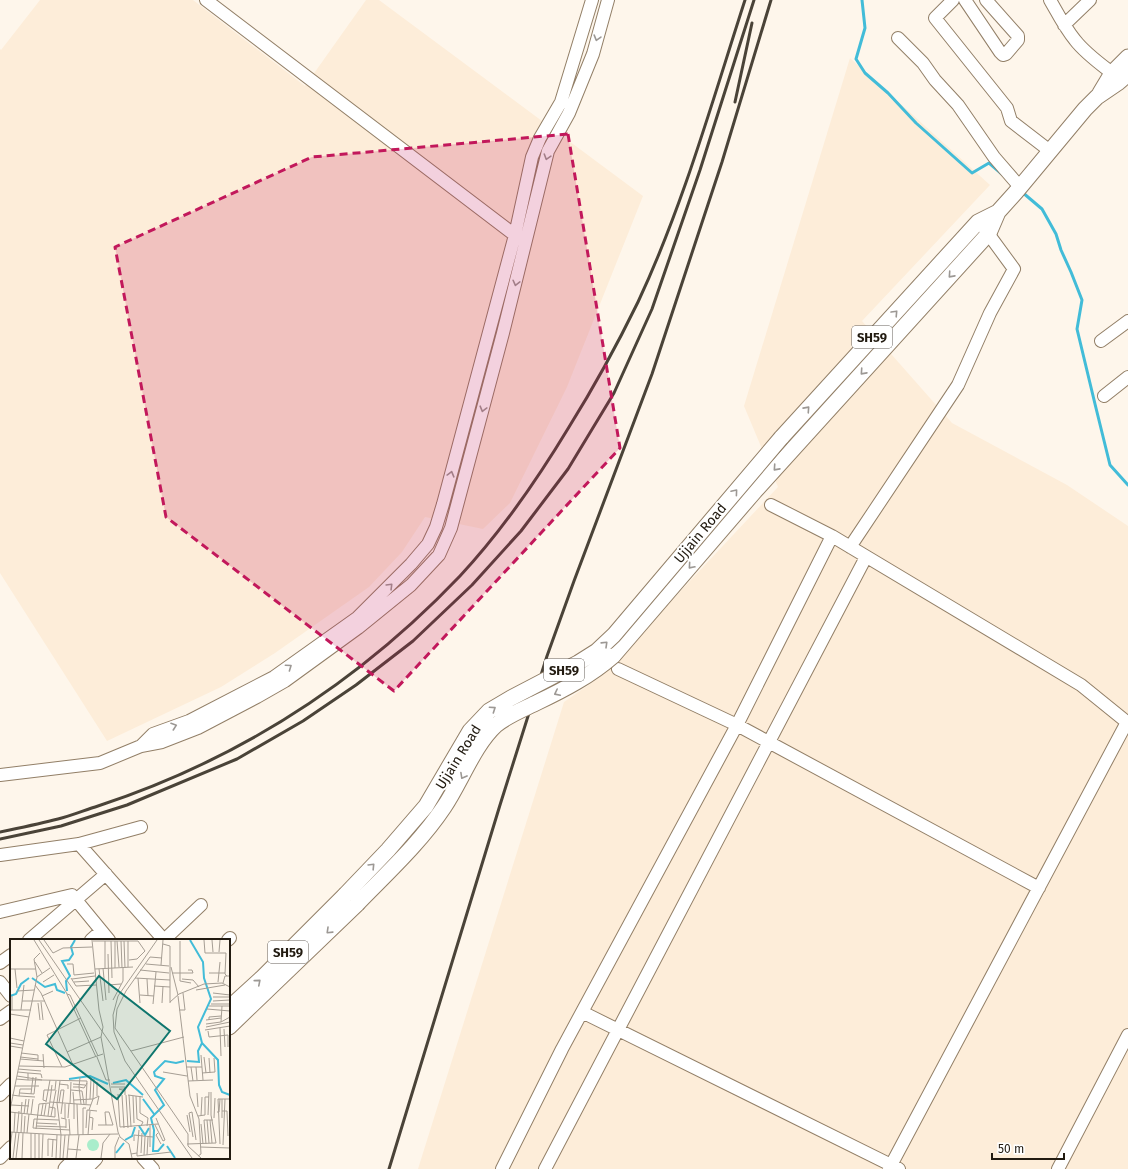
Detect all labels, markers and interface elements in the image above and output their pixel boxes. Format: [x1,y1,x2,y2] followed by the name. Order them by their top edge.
[594,34,602,41] one-way arrow
[543,153,552,160] one-way arrow
[949,271,956,278] one-way arrow
[512,280,520,286] one-way arrow
[890,310,897,318] one-way arrow
[852,326,892,348] road number: SH59
[861,367,868,374] one-way arrow
[479,405,488,412] one-way arrow
[802,406,810,414] one-way arrow
[773,463,781,471] one-way arrow
[446,471,455,478] one-way arrow
[730,489,737,496] one-way arrow
[670,500,730,567] street label: Ujjain Road
[688,561,695,569] one-way arrow
[385,583,393,591] one-way arrow
[600,641,608,648] one-way arrow
[544,659,584,681] road number: SH59
[285,664,292,672] one-way arrow
[554,688,561,695] one-way arrow
[489,706,496,714] one-way arrow
[170,722,177,731] one-way arrow
[432,722,485,793] street label: Ujjain Road
[460,771,467,779] one-way arrow
[367,864,374,871] one-way arrow
[326,926,334,934] one-way arrow
[10,939,230,1159] inset map
[268,941,308,963] road number: SH59
[253,979,261,986] one-way arrow
[992,1135,1064,1161] scale bar
[998,1142,1024,1156] text: 50 m

